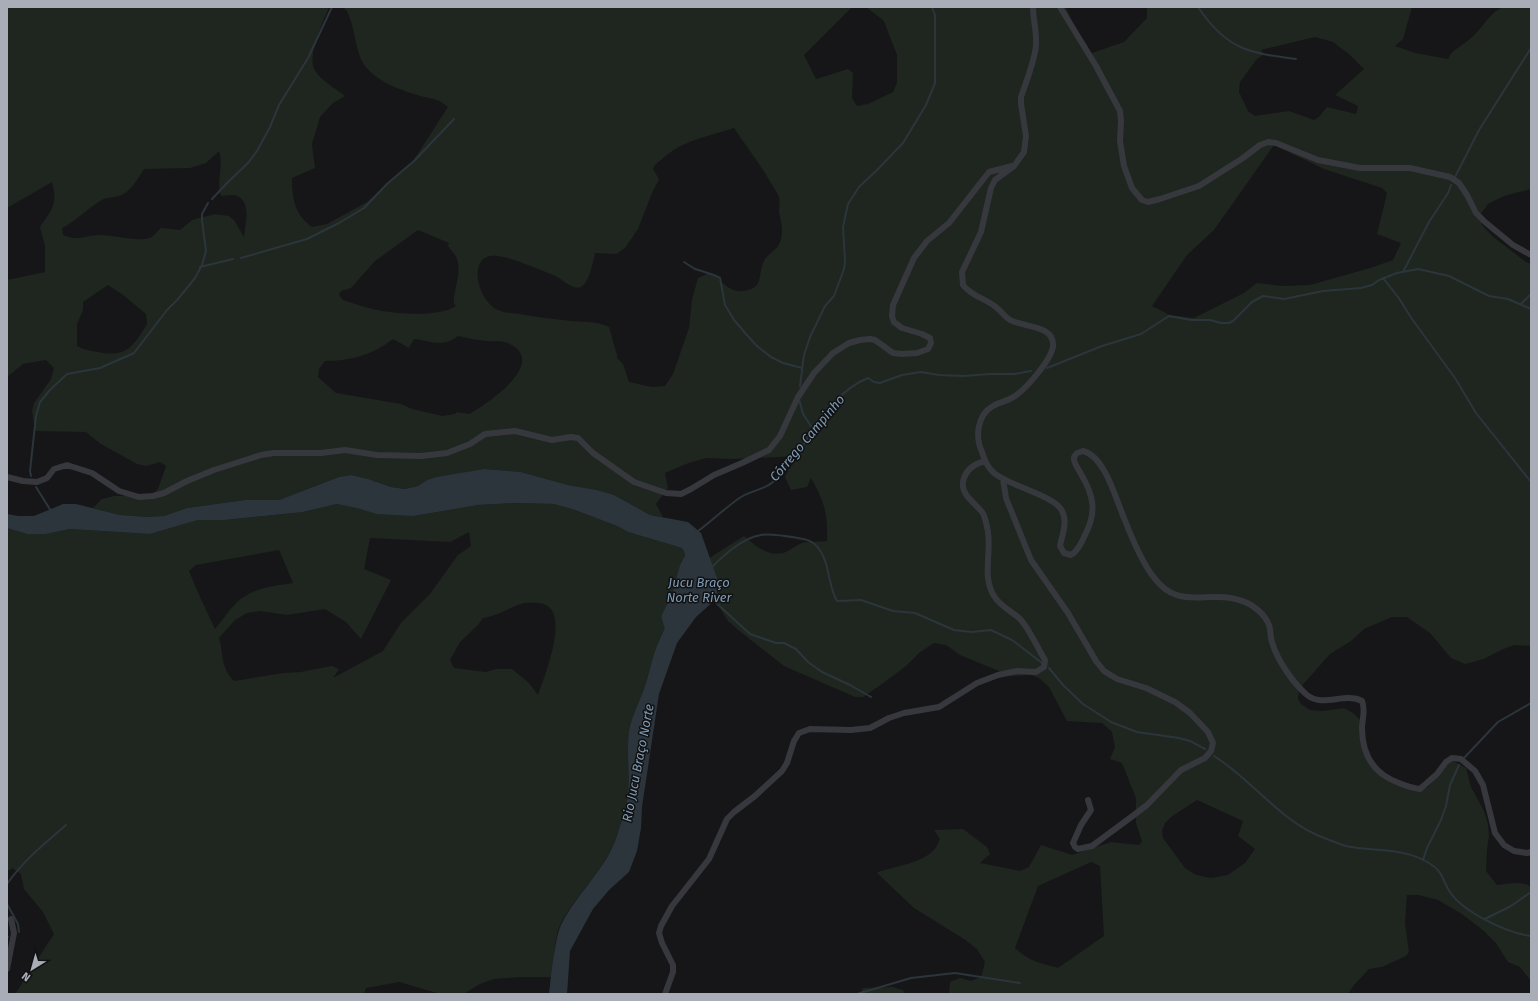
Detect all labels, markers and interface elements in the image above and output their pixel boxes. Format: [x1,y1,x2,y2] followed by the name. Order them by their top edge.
[766,392,848,484] water label: Córrego Campinho
[666,575,733,605] water label: Jucu Braço Norte River
[619,703,657,823] water label: Rio Jucu Braço Norte
[12,949,52,989] north arrow
[19,969,33,984] text: N

